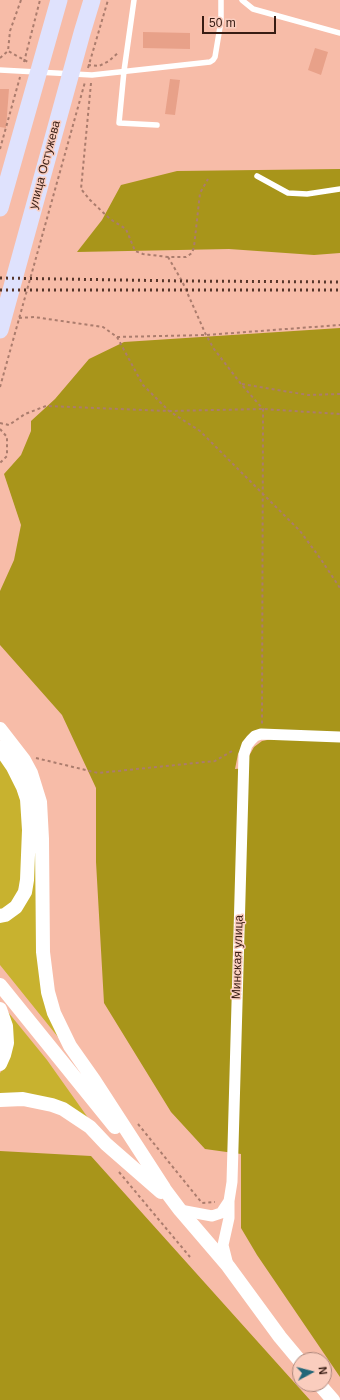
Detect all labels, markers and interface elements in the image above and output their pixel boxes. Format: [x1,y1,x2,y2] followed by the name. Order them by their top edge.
[204,8,278,34] scale bar
[209,16,236,30] text: 50 m
[26,119,64,211] street label: улица Остужева
[229,915,247,999] street label: Минская улица
[292,1352,332,1392] north arrow
[316,1366,329,1375] text: N

